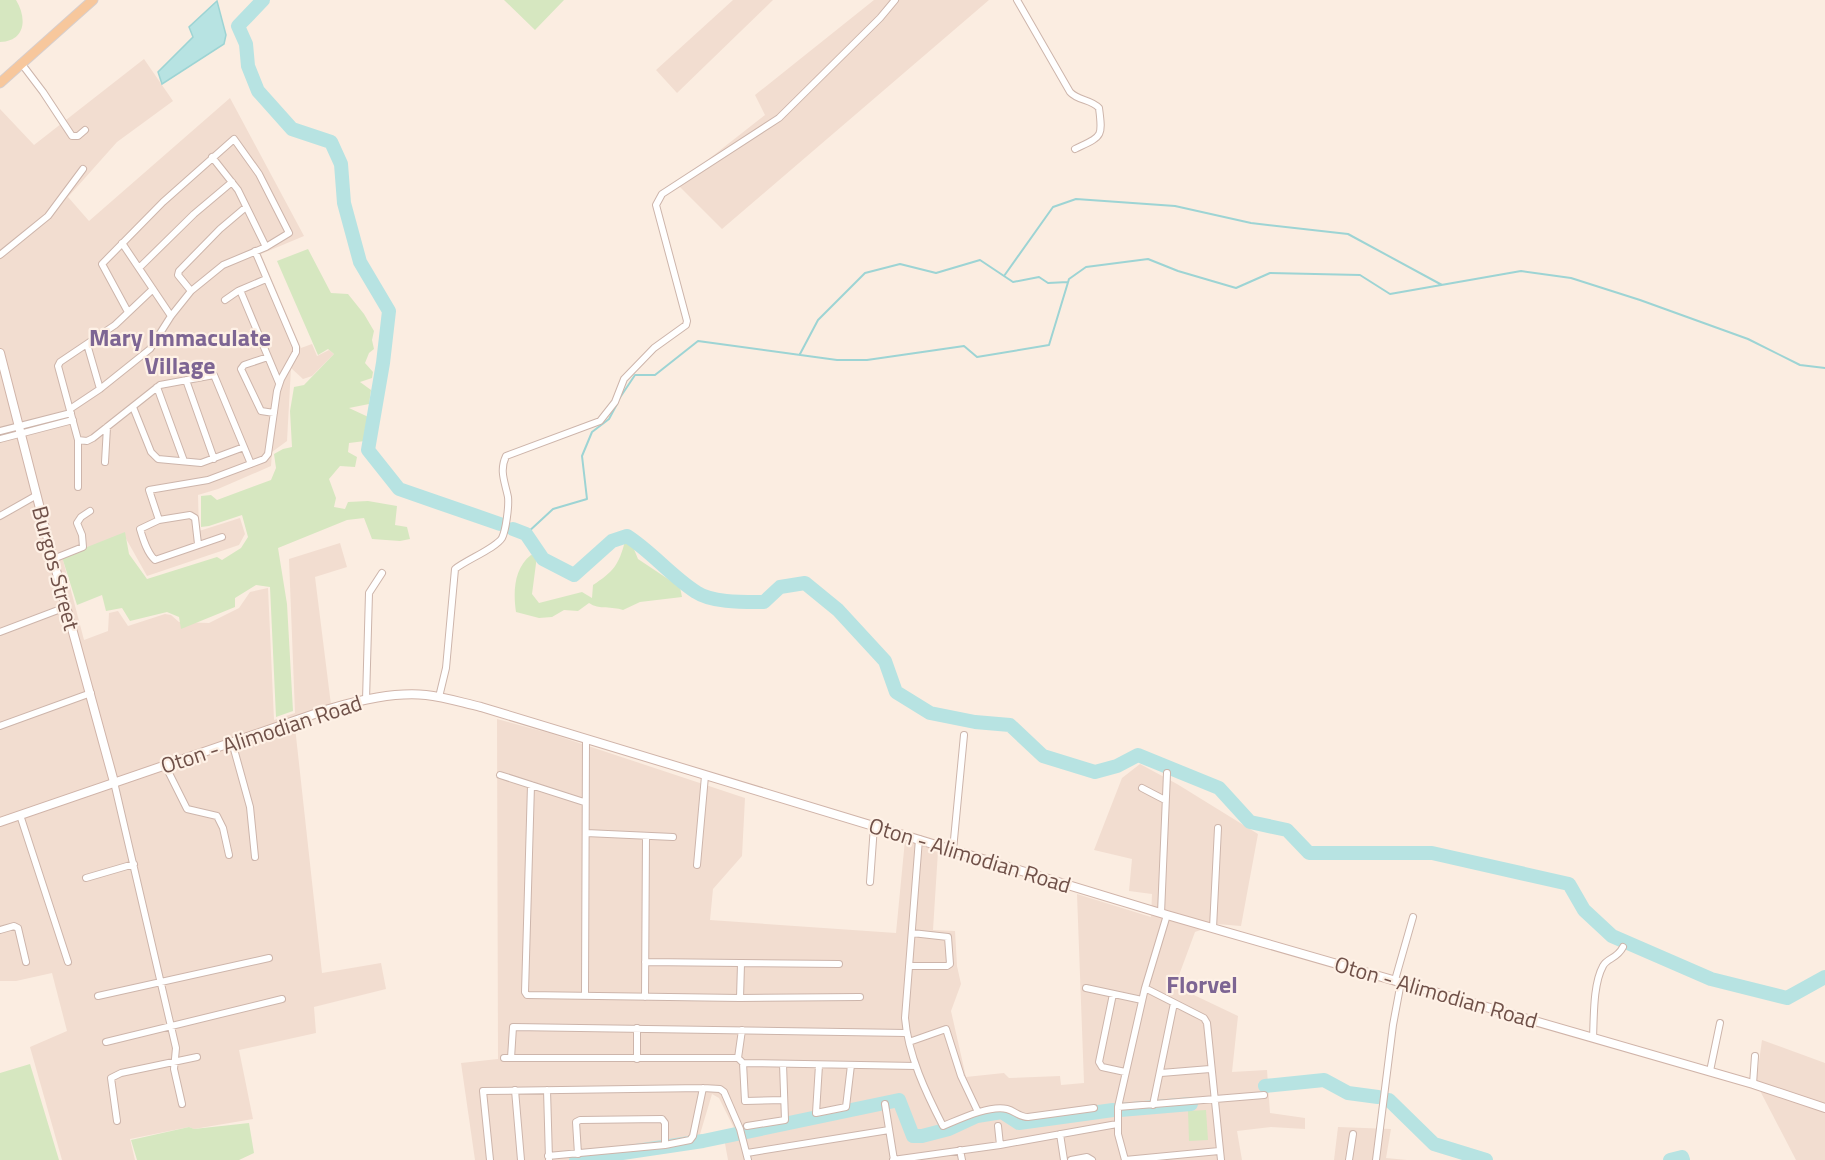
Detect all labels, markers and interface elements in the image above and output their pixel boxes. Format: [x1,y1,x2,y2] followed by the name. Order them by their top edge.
[89,319,271,383] district label: Mary Immaculate Village
[23,502,89,634] street label: Burgos Street
[156,685,366,783] street label: Oton - Alimodian Road
[865,808,1075,902] street label: Oton - Alimodian Road
[1330,947,1542,1037] street label: Oton - Alimodian Road
[1166,966,1238,1002] district label: Florvel

